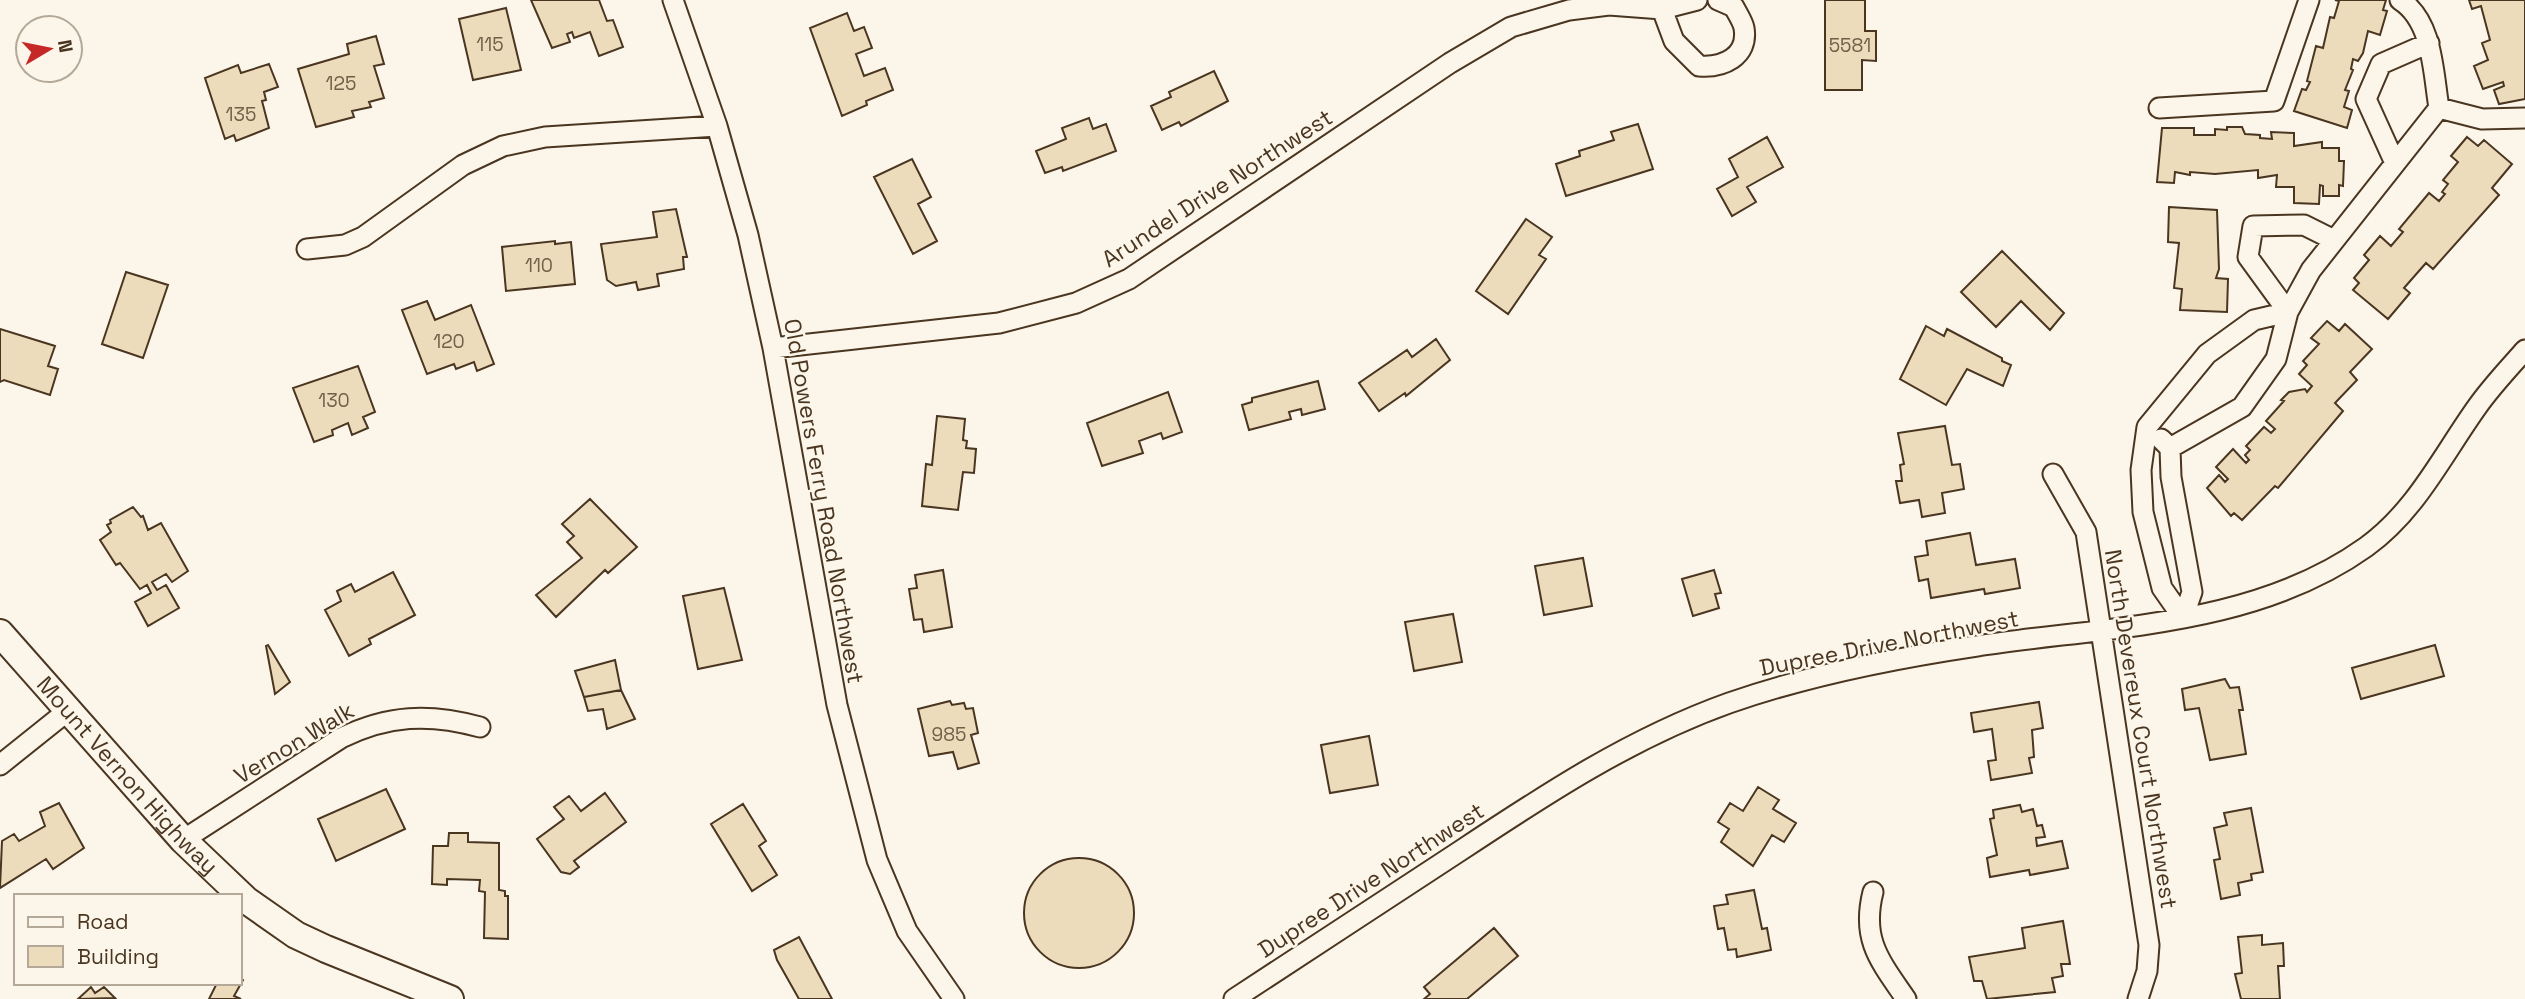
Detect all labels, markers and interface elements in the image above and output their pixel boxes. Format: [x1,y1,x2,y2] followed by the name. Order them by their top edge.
[14,14,84,84] north arrow
[476,32,504,57] house number: 115
[1829,33,1871,58] house number: 5581
[52,38,79,55] text: N
[326,71,356,96] house number: 125
[226,102,256,127] house number: 135
[1096,102,1338,274] street label: Arundel Drive Northwest
[525,253,553,278] house number: 110
[777,316,871,686] street label: Old Powers Ferry Road Northwest
[433,329,465,354] house number: 120
[318,388,350,413] house number: 130
[2098,547,2184,911] street label: North Devereux Court Northwest
[1757,603,2021,683] street label: Dupree Drive Northwest
[30,670,225,881] street label: Mount Vernon Highway
[228,695,360,791] street label: Vernon Walk
[932,722,966,747] house number: 985
[1252,796,1490,964] street label: Dupree Drive Northwest
[14,894,242,985] legend
[77,908,129,935] text: Road
[77,943,159,970] text: Building

